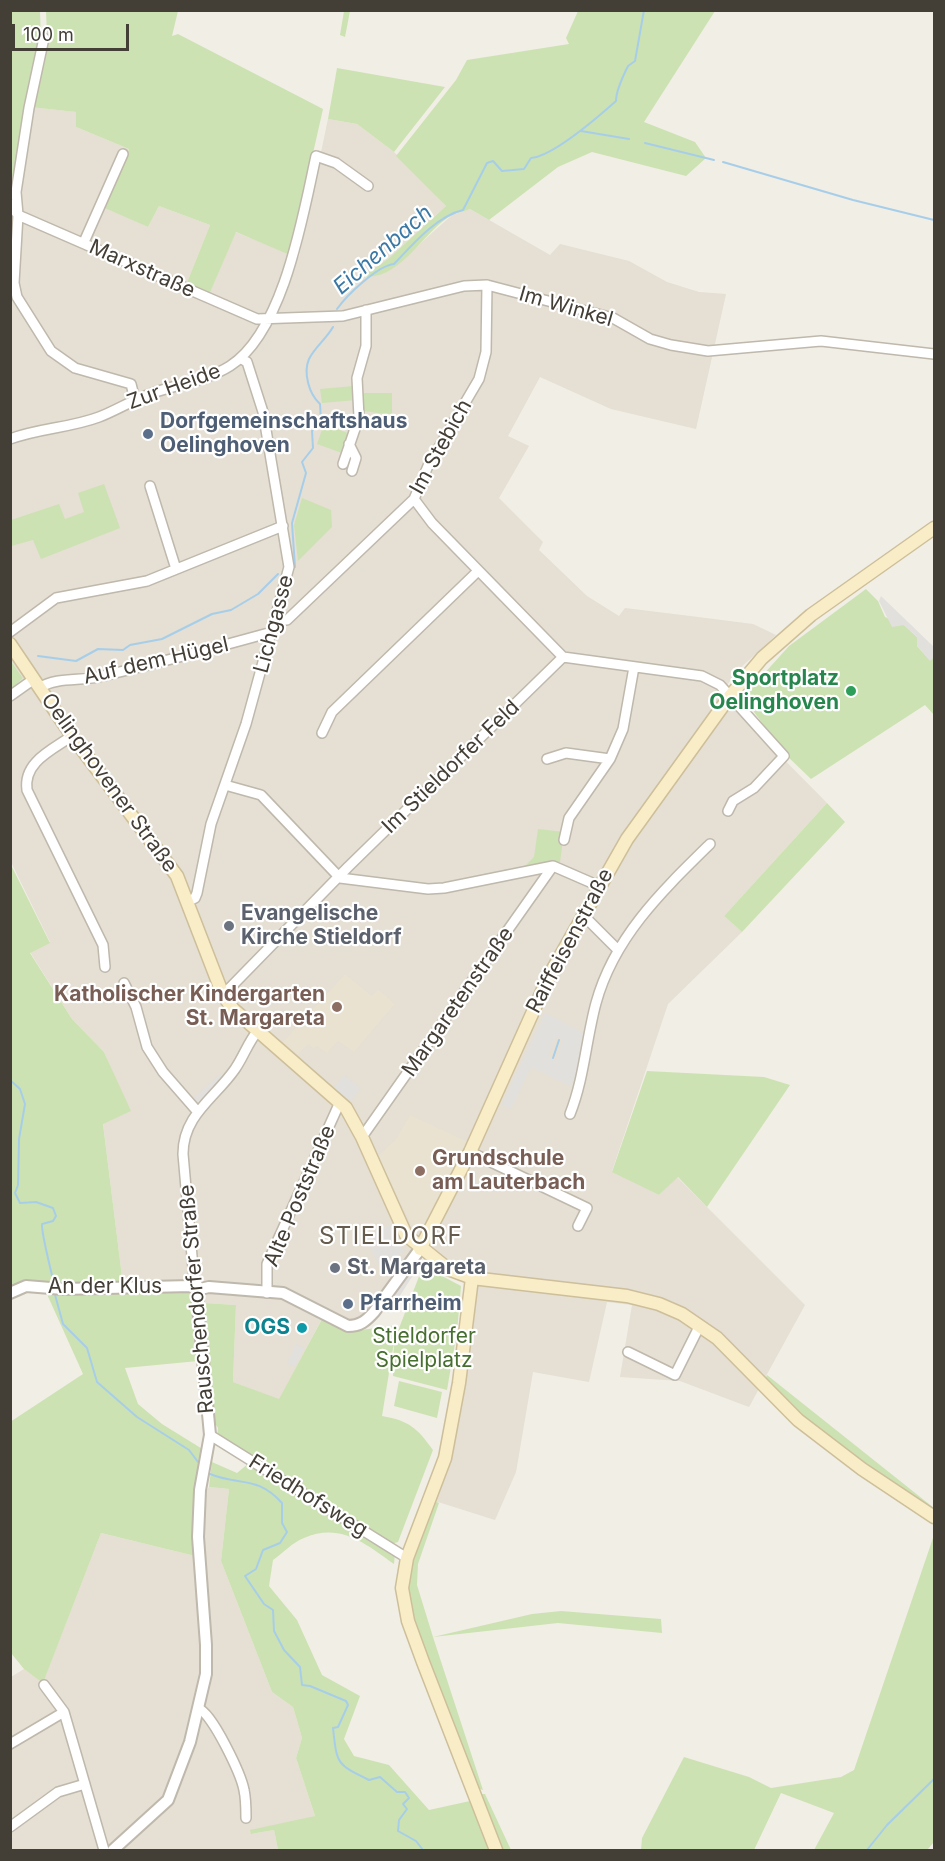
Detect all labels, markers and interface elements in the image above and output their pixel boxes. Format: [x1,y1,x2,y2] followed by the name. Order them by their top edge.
[15,12,132,50] scale bar
[23,24,74,45] text: 100 m
[328,200,438,300] water label: Eichenbach
[85,234,199,304] street label: Marxstraße
[516,282,616,332] street label: Im Winkel
[124,358,224,416] street label: Zur Heide
[405,395,477,499] street label: Im Stebich
[160,409,407,459] place label: Dorfgemeinschaftshaus Oelinghoven
[141,427,155,441] marker: Dorfgemeinschaftshaus Oelinghoven
[249,572,299,676] street label: Lichgasse
[81,632,231,690] street label: Auf dem Hügel
[709,666,839,716] place label: Sportplatz Oelinghoven
[844,684,858,698] marker: Sportplatz Oelinghoven
[35,688,183,878] street label: Oelinghovener Straße
[377,695,525,839] street label: Im Stieldorfer Feld
[521,864,619,1018] street label: Raiffeisenstraße
[241,901,402,951] place label: Evangelische Kirche Stieldorf
[222,919,236,933] marker: Evangelische Kirche Stieldorf
[397,922,519,1082] street label: Margaretenstraße
[54,982,325,1032] place label: Katholischer Kindergarten St. Margareta
[330,1000,344,1014] marker: Katholischer Kindergarten St. Margareta
[259,1121,341,1271] street label: Alte Poststraße
[432,1146,585,1196] place label: Grundschule am Lauterbach
[413,1164,427,1178] marker: Grundschule am Lauterbach
[174,1183,220,1415] street label: Rauschendorfer Straße
[319,1223,463,1251] district label: STIELDORF
[347,1255,486,1281] place label: St. Margareta
[328,1261,342,1275] marker: St. Margareta
[48,1274,162,1300] street label: An der Klus
[360,1291,462,1317] place label: Pfarrheim
[341,1297,355,1311] marker: Pfarrheim
[244,1315,290,1341] place label: OGS
[295,1321,309,1335] marker: OGS
[372,1324,476,1374] park label: Stieldorfer Spielplatz
[244,1449,372,1543] street label: Friedhofsweg

